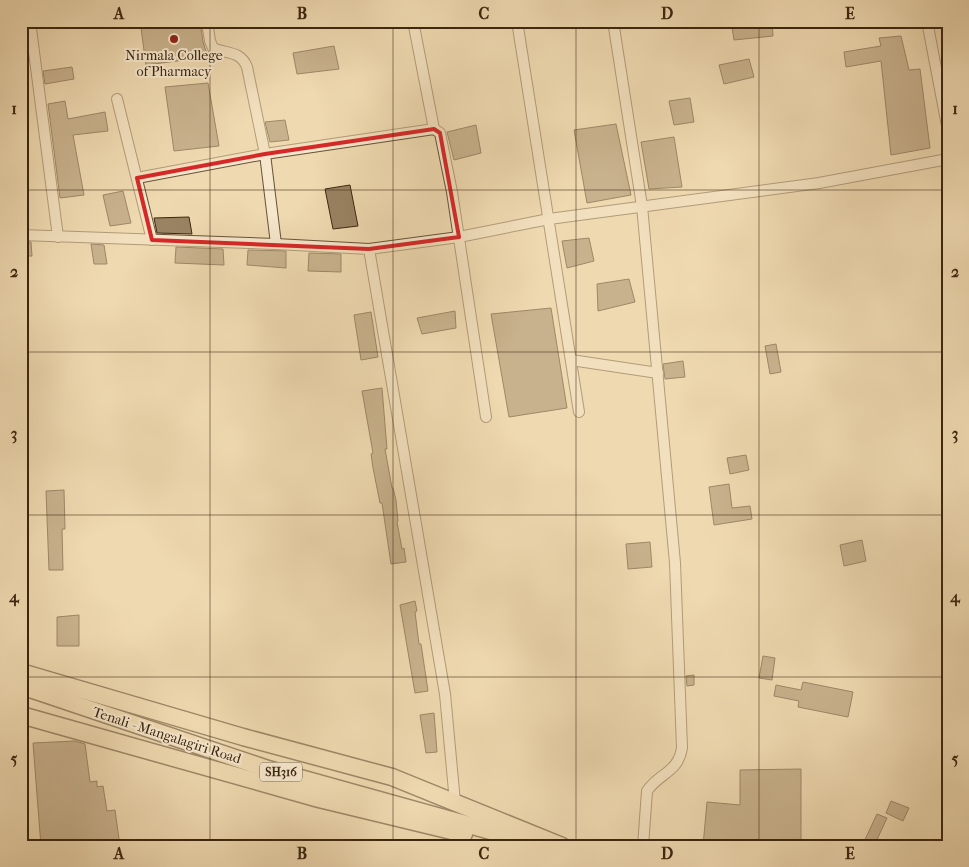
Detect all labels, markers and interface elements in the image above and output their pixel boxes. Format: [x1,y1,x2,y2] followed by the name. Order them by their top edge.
[113,4,125,23] text: A
[297,4,307,23] text: B
[479,4,490,23] text: C
[661,4,673,23] text: D
[845,4,855,23] text: E
[168,33,180,45] marker: Nirmala College of Pharmacy
[125,47,223,80] place label: Nirmala College of Pharmacy
[11,99,17,118] text: 1
[952,99,958,118] text: 1
[10,262,18,281] text: 2
[951,262,959,281] text: 2
[11,424,17,444] text: 3
[952,424,958,444] text: 3
[8,587,20,607] text: 4
[949,587,961,607] text: 4
[90,703,244,768] street label: Tenali - Mangalagiri Road
[11,749,18,768] text: 5
[952,749,959,768] text: 5
[260,762,302,782] road number: SH316
[113,844,125,863] text: A
[297,844,307,863] text: B
[479,844,490,863] text: C
[661,844,673,863] text: D
[845,844,855,863] text: E

